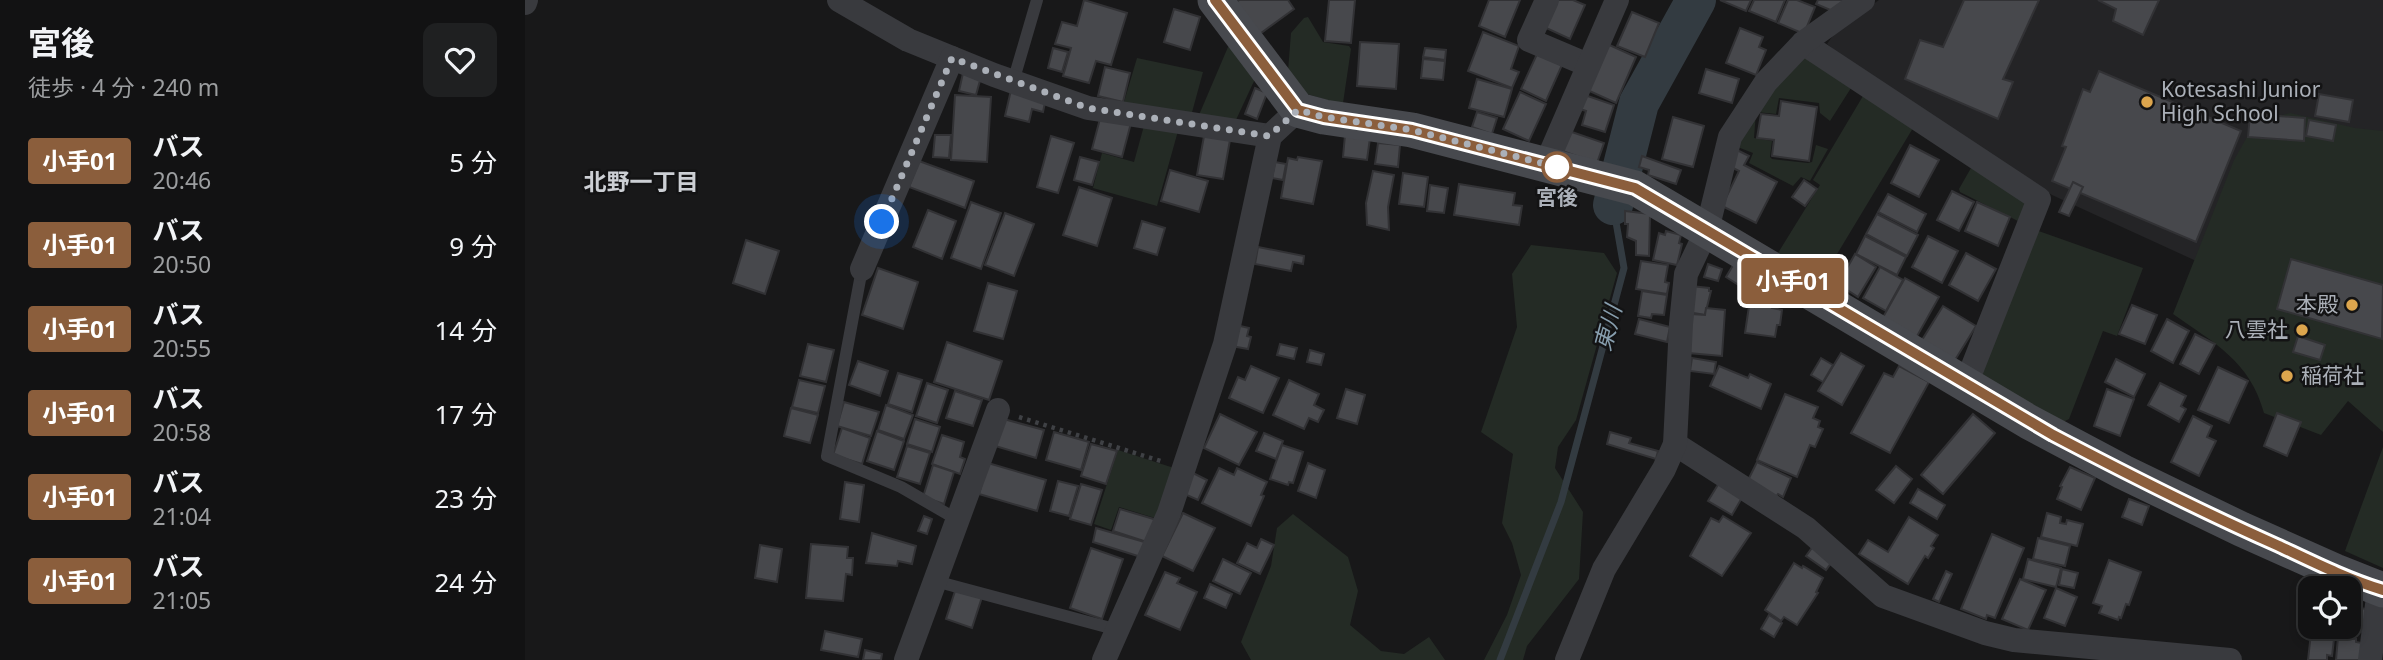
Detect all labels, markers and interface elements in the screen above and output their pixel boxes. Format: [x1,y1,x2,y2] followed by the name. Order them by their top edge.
[28,20,94,65] text: 宮後
[423,23,497,97] button: heart
[28,71,219,103] text: 徒歩 · 4 分 · 240 m
[2161,75,2321,127] place label: Kotesashi Junior High School
[2139,94,2155,110] marker: Kotesashi Junior High School
[152,128,204,164] text: バス
[42,144,117,177] text: 小手01
[449,144,497,180] text: 5 分
[1542,152,1572,182] marker: 宮後
[152,164,211,196] text: 20:46
[584,165,699,197] district label: 北野一丁目
[1536,183,1578,211] place label: 宮後
[864,204,899,239] your location
[152,212,204,248] text: バス
[42,228,117,261] text: 小手01
[449,228,497,264] text: 9 分
[152,248,211,280] text: 20:50
[1744,258,1842,304] line badge: 小手01
[1755,264,1831,297] text: 小手01
[2296,290,2338,318] place label: 本殿
[152,296,204,332] text: バス
[2344,297,2360,313] marker: 本殿
[1586,298,1629,354] water label: 東川
[42,312,117,345] text: 小手01
[434,312,497,348] text: 14 分
[2225,315,2288,343] place label: 八雲社
[2294,322,2310,338] marker: 八雲社
[152,332,211,364] text: 20:55
[2301,361,2364,389] place label: 稲荷社
[2279,368,2295,384] marker: 稲荷社
[152,380,204,416] text: バス
[42,396,117,429] text: 小手01
[434,396,497,432] text: 17 分
[152,416,211,448] text: 20:58
[152,464,204,500] text: バス
[42,480,117,513] text: 小手01
[434,480,497,516] text: 23 分
[152,500,211,532] text: 21:04
[152,548,204,584] text: バス
[42,564,117,597] text: 小手01
[434,564,497,600] text: 24 分
[2298,576,2361,639] map controls
[2298,576,2361,639] button: locate
[152,584,211,616] text: 21:05

